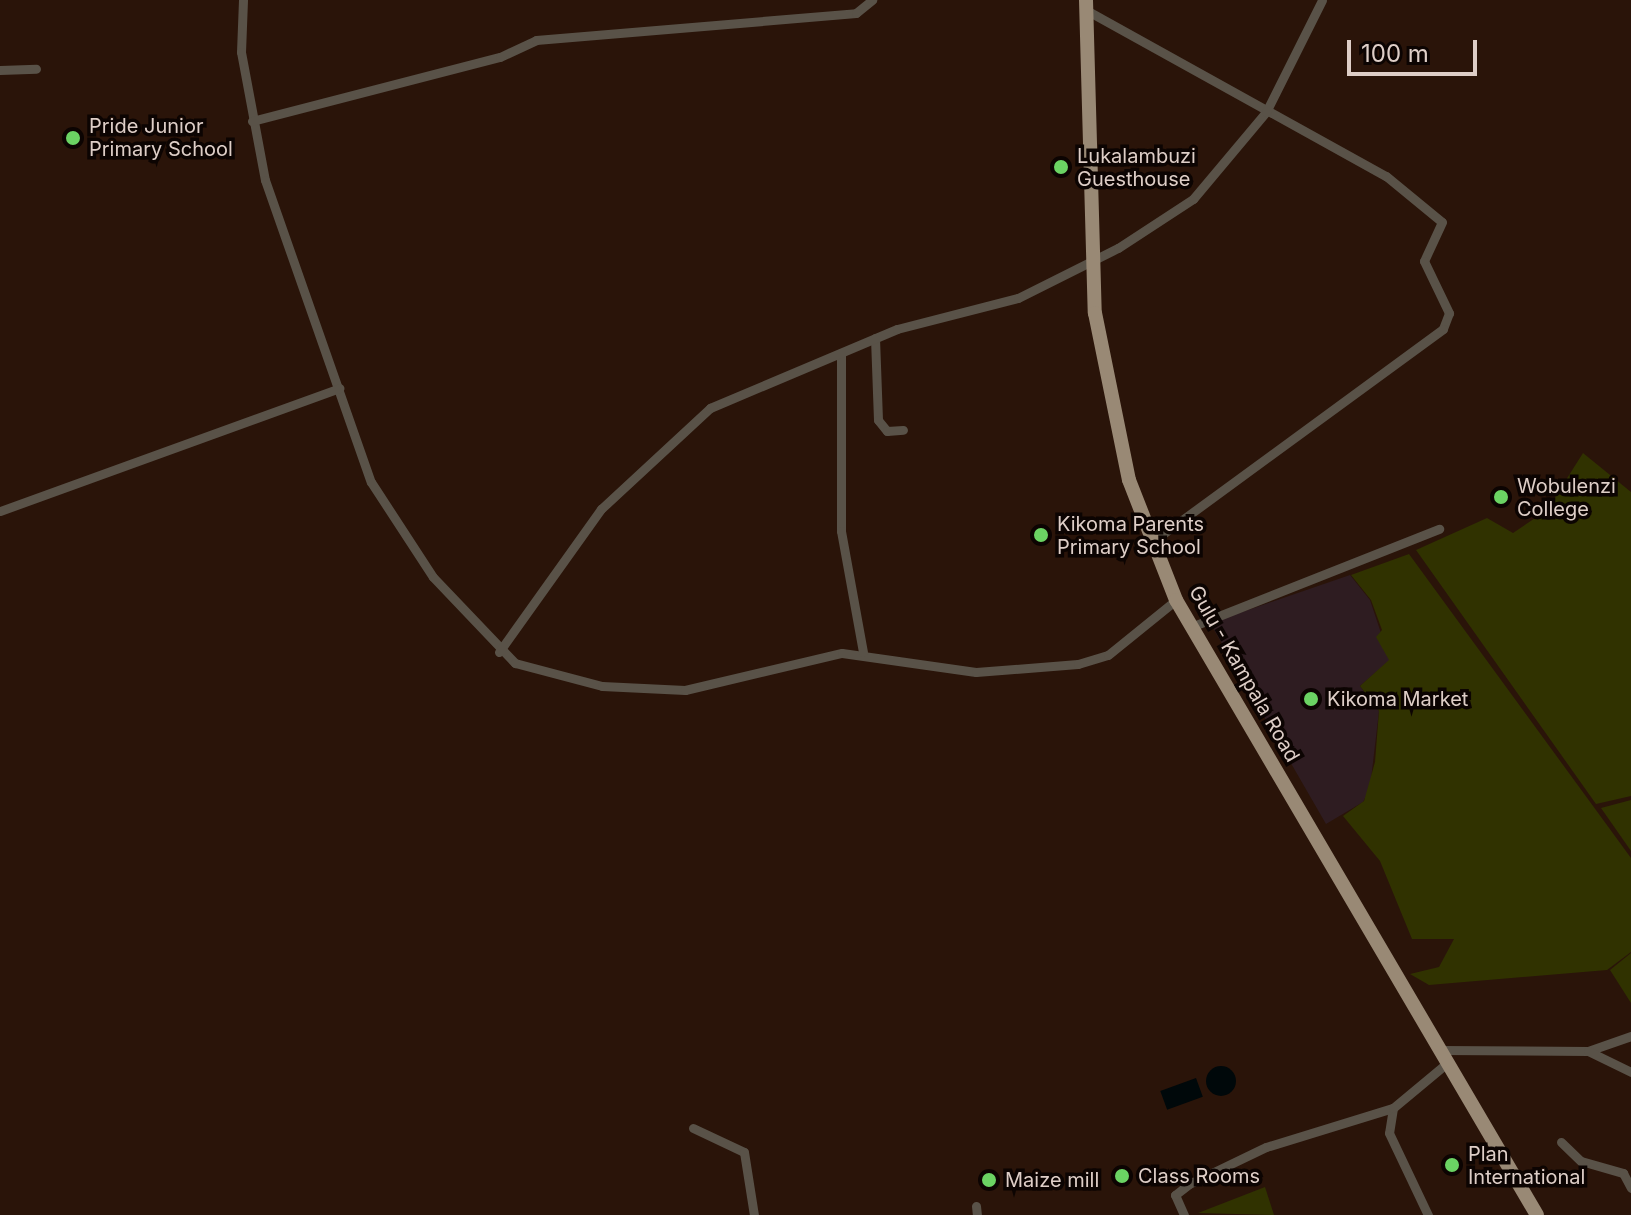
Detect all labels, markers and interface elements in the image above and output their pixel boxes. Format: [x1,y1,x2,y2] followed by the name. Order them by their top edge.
[1351,24,1481,74] scale bar
[1361,39,1429,68] text: 100 m
[89,114,233,161] place label: Pride Junior Primary School
[64,129,82,147] marker: Pride Junior Primary School
[1077,144,1196,191] place label: Lukalambuzi Guesthouse
[1052,158,1070,176] marker: Lukalambuzi Guesthouse
[1517,474,1616,521] place label: Wobulenzi College
[1492,488,1510,506] marker: Wobulenzi College
[1057,512,1204,559] place label: Kikoma Parents Primary School
[1032,526,1050,544] marker: Kikoma Parents Primary School
[1184,582,1304,766] street label: Gulu - Kampala Road
[1327,687,1468,711] place label: Kikoma Market
[1302,690,1320,708] marker: Kikoma Market
[1468,1142,1585,1189] place label: Plan International
[1443,1156,1461,1174] marker: Plan International
[1138,1164,1260,1188] place label: Class Rooms
[1113,1167,1131,1185] marker: Class Rooms
[1005,1168,1099,1192] place label: Maize mill
[980,1171,998,1189] marker: Maize mill

